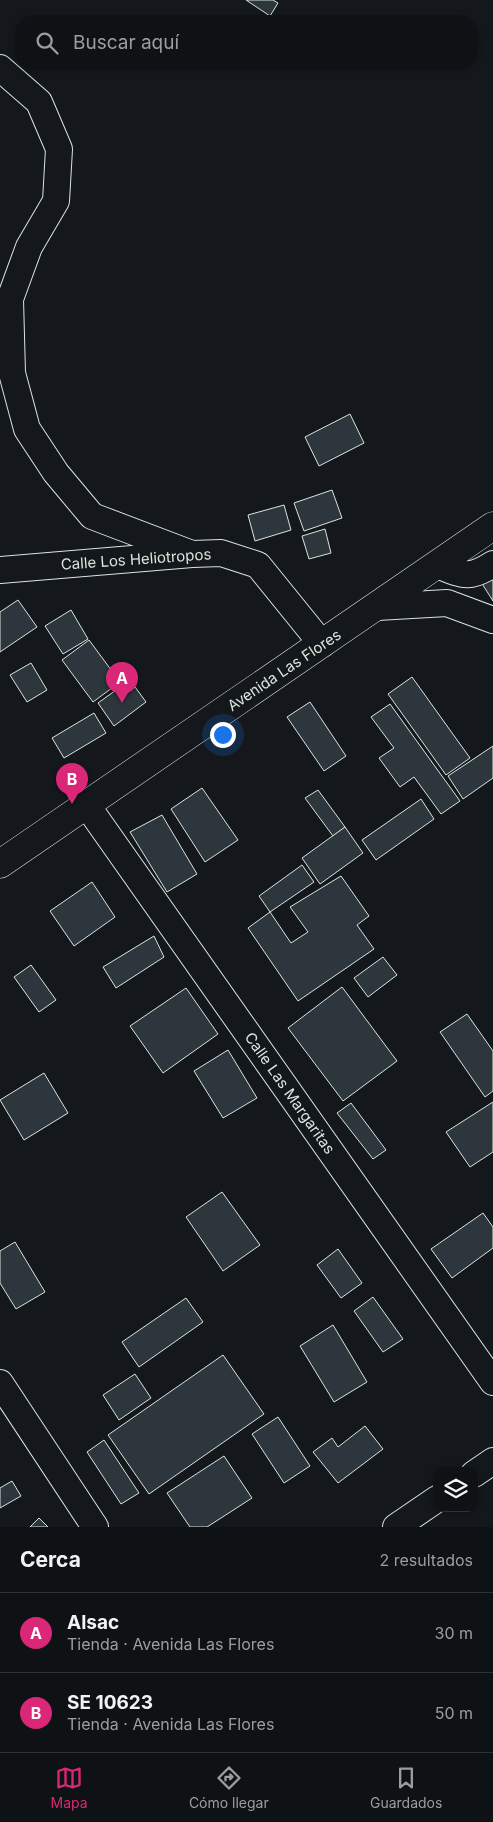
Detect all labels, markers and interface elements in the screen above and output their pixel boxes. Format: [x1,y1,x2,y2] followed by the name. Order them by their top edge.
[15,15,478,70] search box
[33,29,61,57] icon: search
[73,31,179,54] text: Buscar aquí
[60,544,212,574] street label: Calle Los Heliotropos
[224,625,345,715] street label: Avenida Las Flores
[106,662,138,703] pin: A
[210,722,236,748] your location
[56,763,88,804] pin: B
[241,1028,339,1158] street label: Calle Las Margaritas
[433,1467,478,1512] map controls
[433,1467,478,1512] button: layers
[20,1547,81,1572] text: Cerca
[380,1550,473,1570] text: 2 resultados
[67,1611,119,1634] text: Alsac
[30,1623,42,1643] text: A
[435,1623,473,1643] text: 30 m
[67,1634,274,1654] text: Tienda · Avenida Las Flores
[67,1691,153,1714] text: SE 10623
[31,1703,41,1723] text: B
[435,1703,473,1723] text: 50 m
[67,1714,274,1734] text: Tienda · Avenida Las Flores
[51,1764,88,1811] tab: Mapa
[189,1764,269,1811] tab: Cómo llegar
[370,1764,442,1811] tab: Guardados

